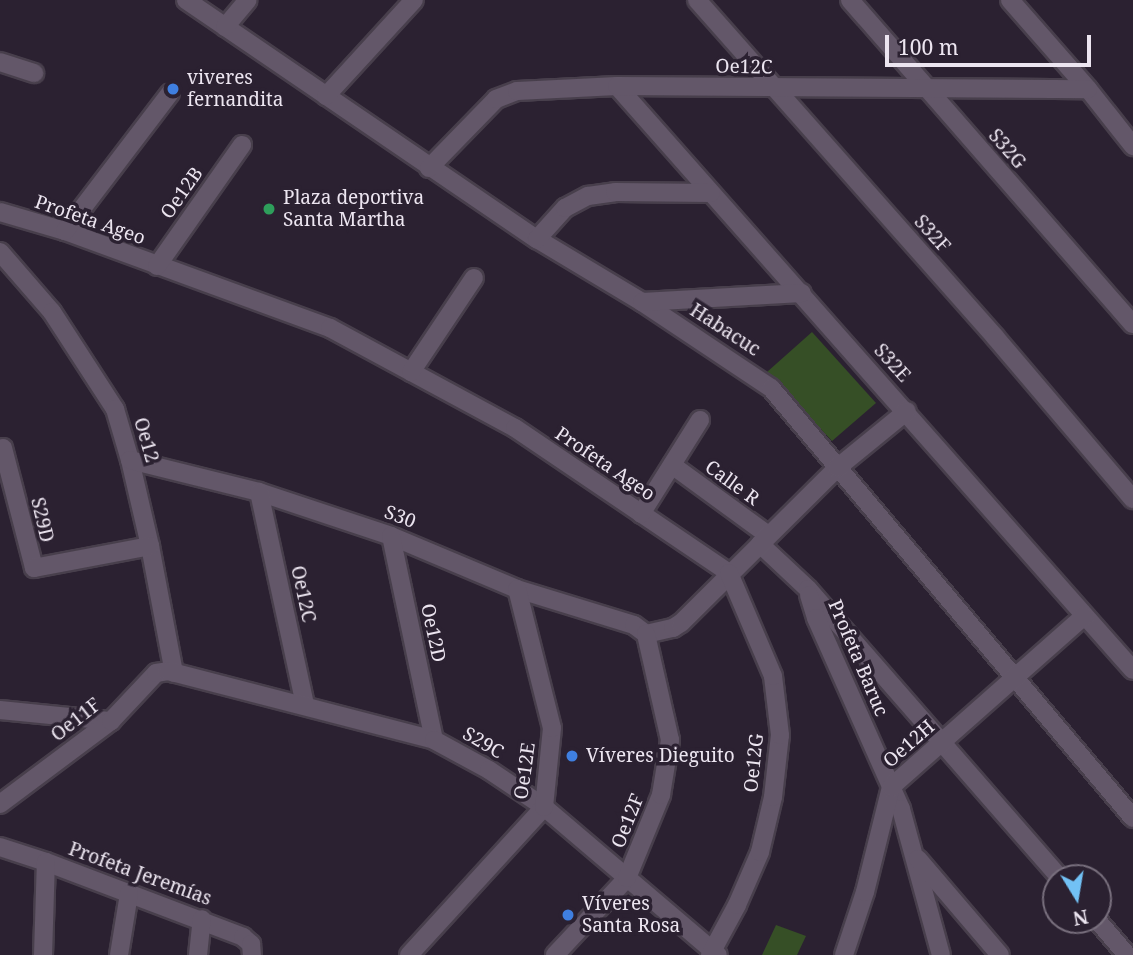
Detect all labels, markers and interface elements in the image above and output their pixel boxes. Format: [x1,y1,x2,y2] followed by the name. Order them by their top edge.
[888,21,1094,65] scale bar
[898,33,959,61] text: 100 m
[715,55,773,79] street label: Oe12C
[187,67,283,111] place label: viveres fernandita
[165,81,181,97] marker: viveres fernandita
[984,124,1030,174] street label: S32G
[156,163,208,223] street label: Oe12B
[283,187,424,231] place label: Plaza deportiva Santa Martha
[32,190,148,250] street label: Profeta Ageo
[261,201,277,217] marker: Plaza deportiva Santa Martha
[909,210,955,258] street label: S32F
[686,299,764,361] street label: Habacuc
[869,339,915,387] street label: S32E
[129,415,163,465] street label: Oe12
[551,422,659,506] street label: Profeta Ageo
[700,456,764,510] street label: Calle R
[26,495,58,545] street label: S29D
[381,501,419,533] street label: S30
[286,564,320,624] street label: Oe12C
[823,596,893,720] street label: Profeta Baruc
[416,602,450,664] street label: Oe12D
[47,694,105,746] street label: Oe11F
[879,716,939,772] street label: Oe12H
[459,722,507,764] street label: S29C
[740,732,768,794] street label: Oe12G
[510,741,540,801] street label: Oe12E
[586,745,735,767] place label: Víveres Dieguito
[564,748,580,764] marker: Víveres Dieguito
[607,790,649,852] street label: Oe12F
[66,838,214,910] street label: Profeta Jeremías
[1042,864,1112,934] north arrow
[582,893,680,937] place label: Víveres Santa Rosa
[1071,903,1090,932] text: N
[560,907,576,923] marker: Víveres Santa Rosa

